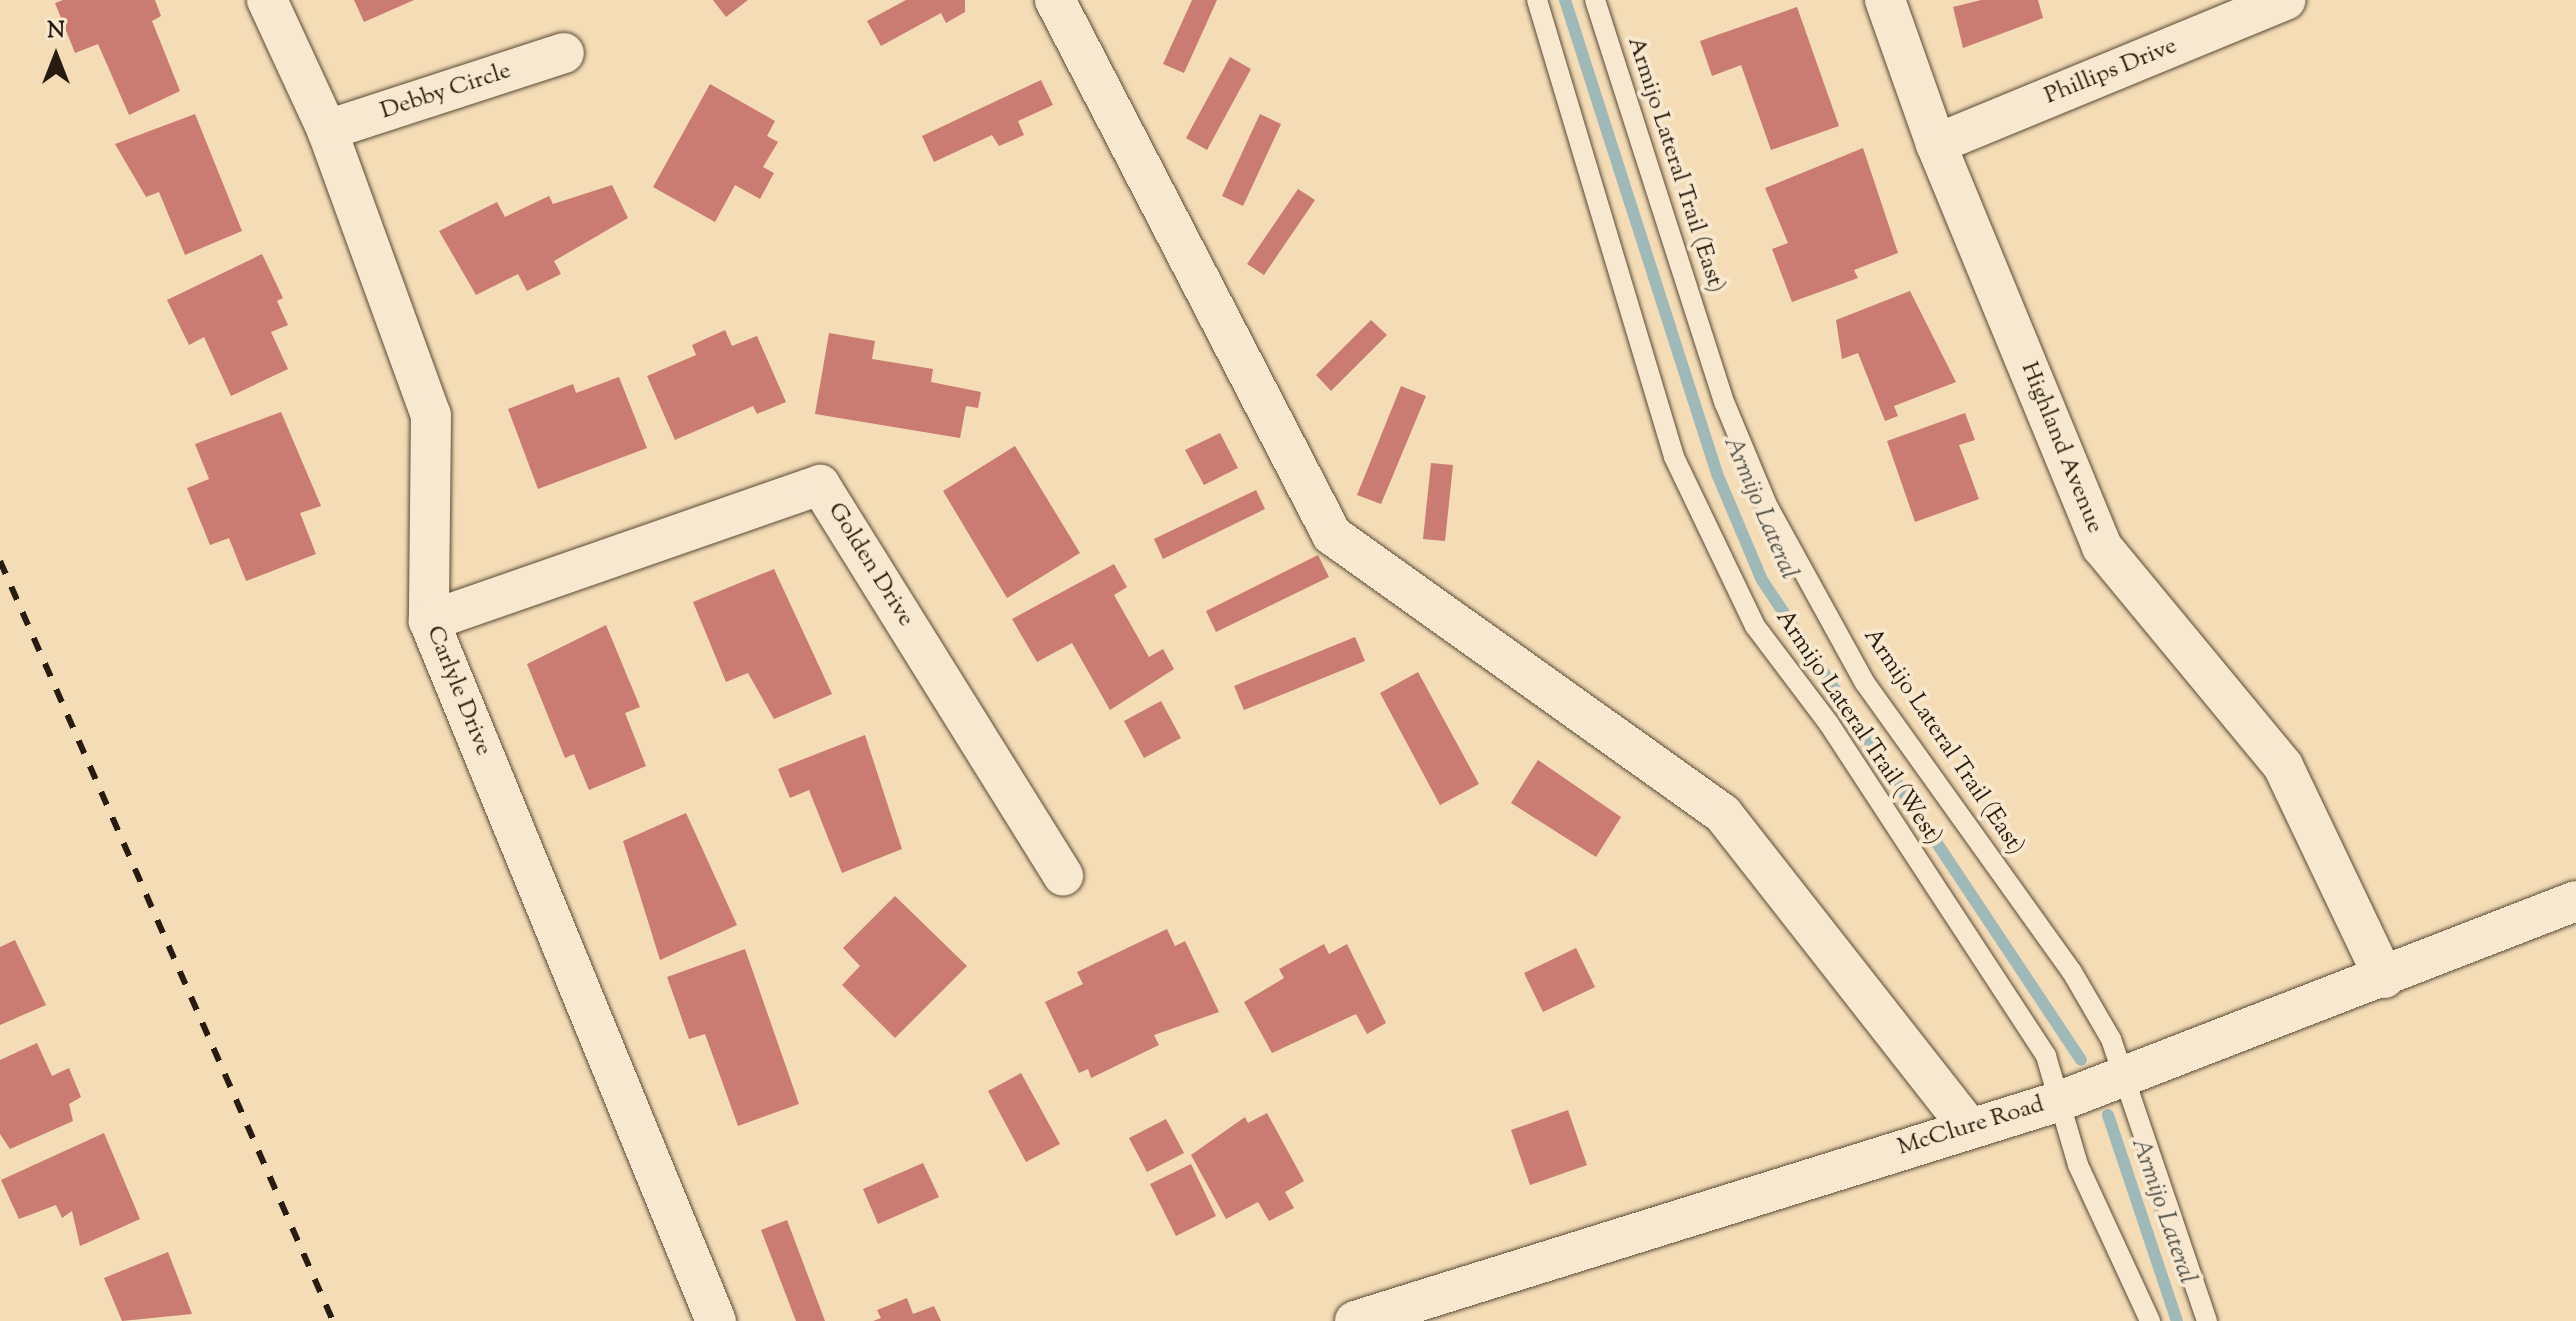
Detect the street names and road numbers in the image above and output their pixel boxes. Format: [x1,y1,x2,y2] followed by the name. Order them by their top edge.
[2041,32,2181,112] street label: Phillips Drive
[1620,33,1730,297] street label: Armijo Lateral Trail (East)
[377,57,515,127] street label: Debby Circle
[2014,358,2108,538] street label: Highland Avenue
[821,498,919,632] street label: Golden Drive
[1769,605,1947,851] street label: Armijo Lateral Trail (West)
[419,622,497,760] street label: Carlyle Drive
[1856,623,2030,861] street label: Armijo Lateral Trail (East)
[1894,1091,2048,1163] street label: McClure Road

